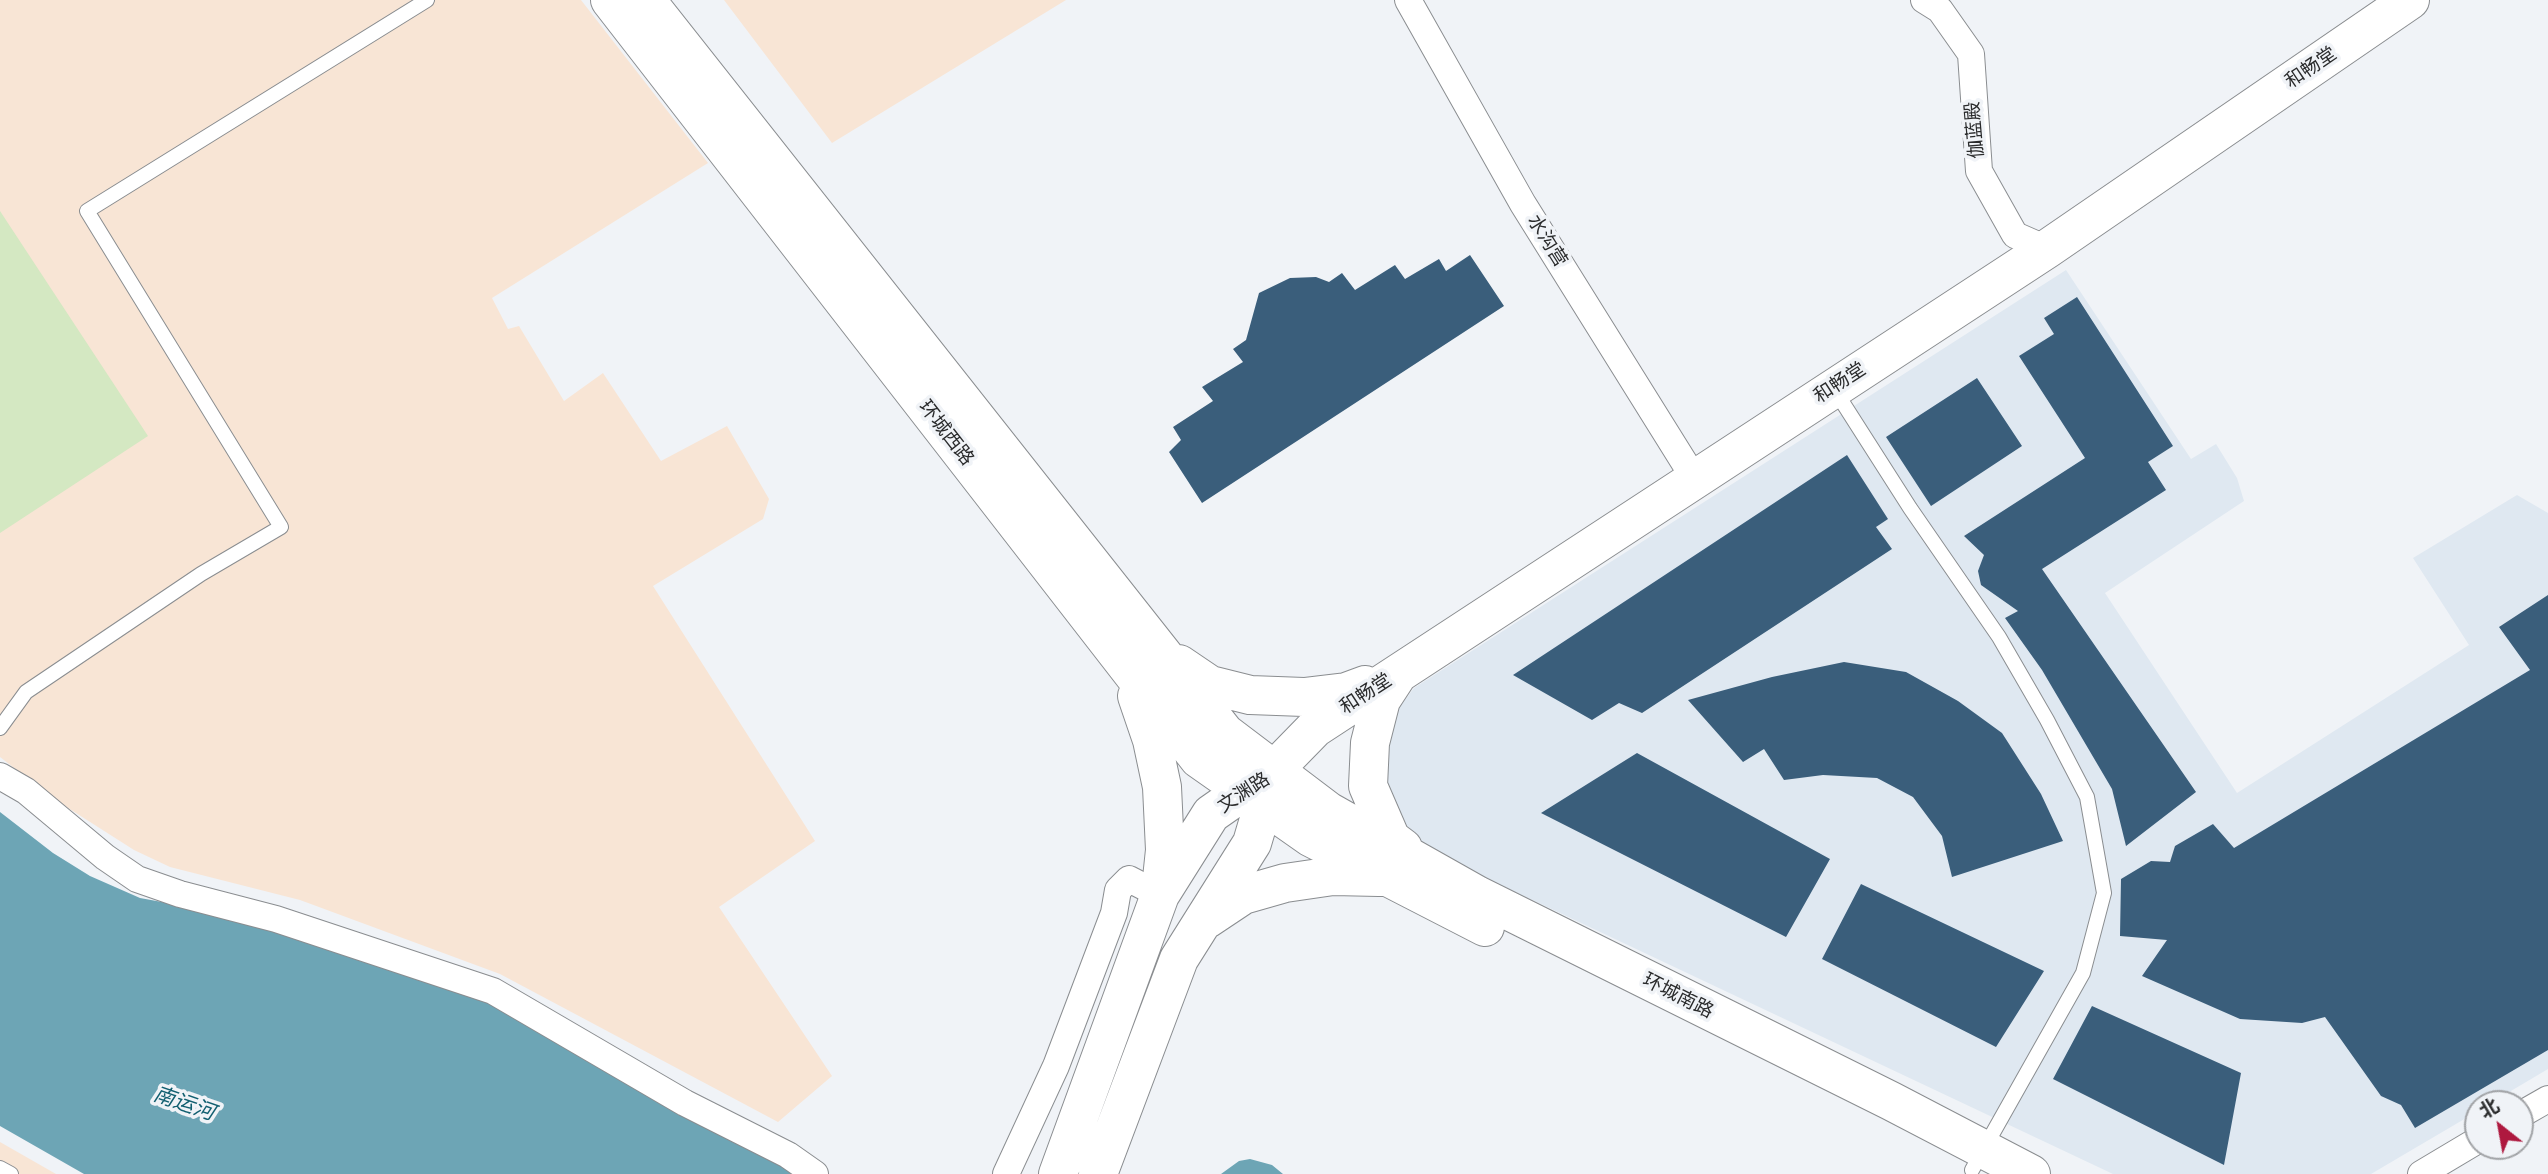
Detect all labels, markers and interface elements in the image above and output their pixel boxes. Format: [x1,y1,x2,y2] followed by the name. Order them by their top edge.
[2281,43,2341,93] street label: 和畅堂
[1961,101,1989,159] street label: 伽蓝殿
[1522,211,1572,271] street label: 水沟营
[1810,358,1870,408] street label: 和畅堂
[914,396,978,470] street label: 环城西路
[1336,669,1396,719] street label: 和畅堂
[1214,768,1274,818] street label: 文渊路
[1639,969,1717,1023] street label: 环城南路
[150,1082,218,1126] water label: 南运河
[2464,1090,2534,1160] north arrow
[2475,1094,2503,1123] text: 北

